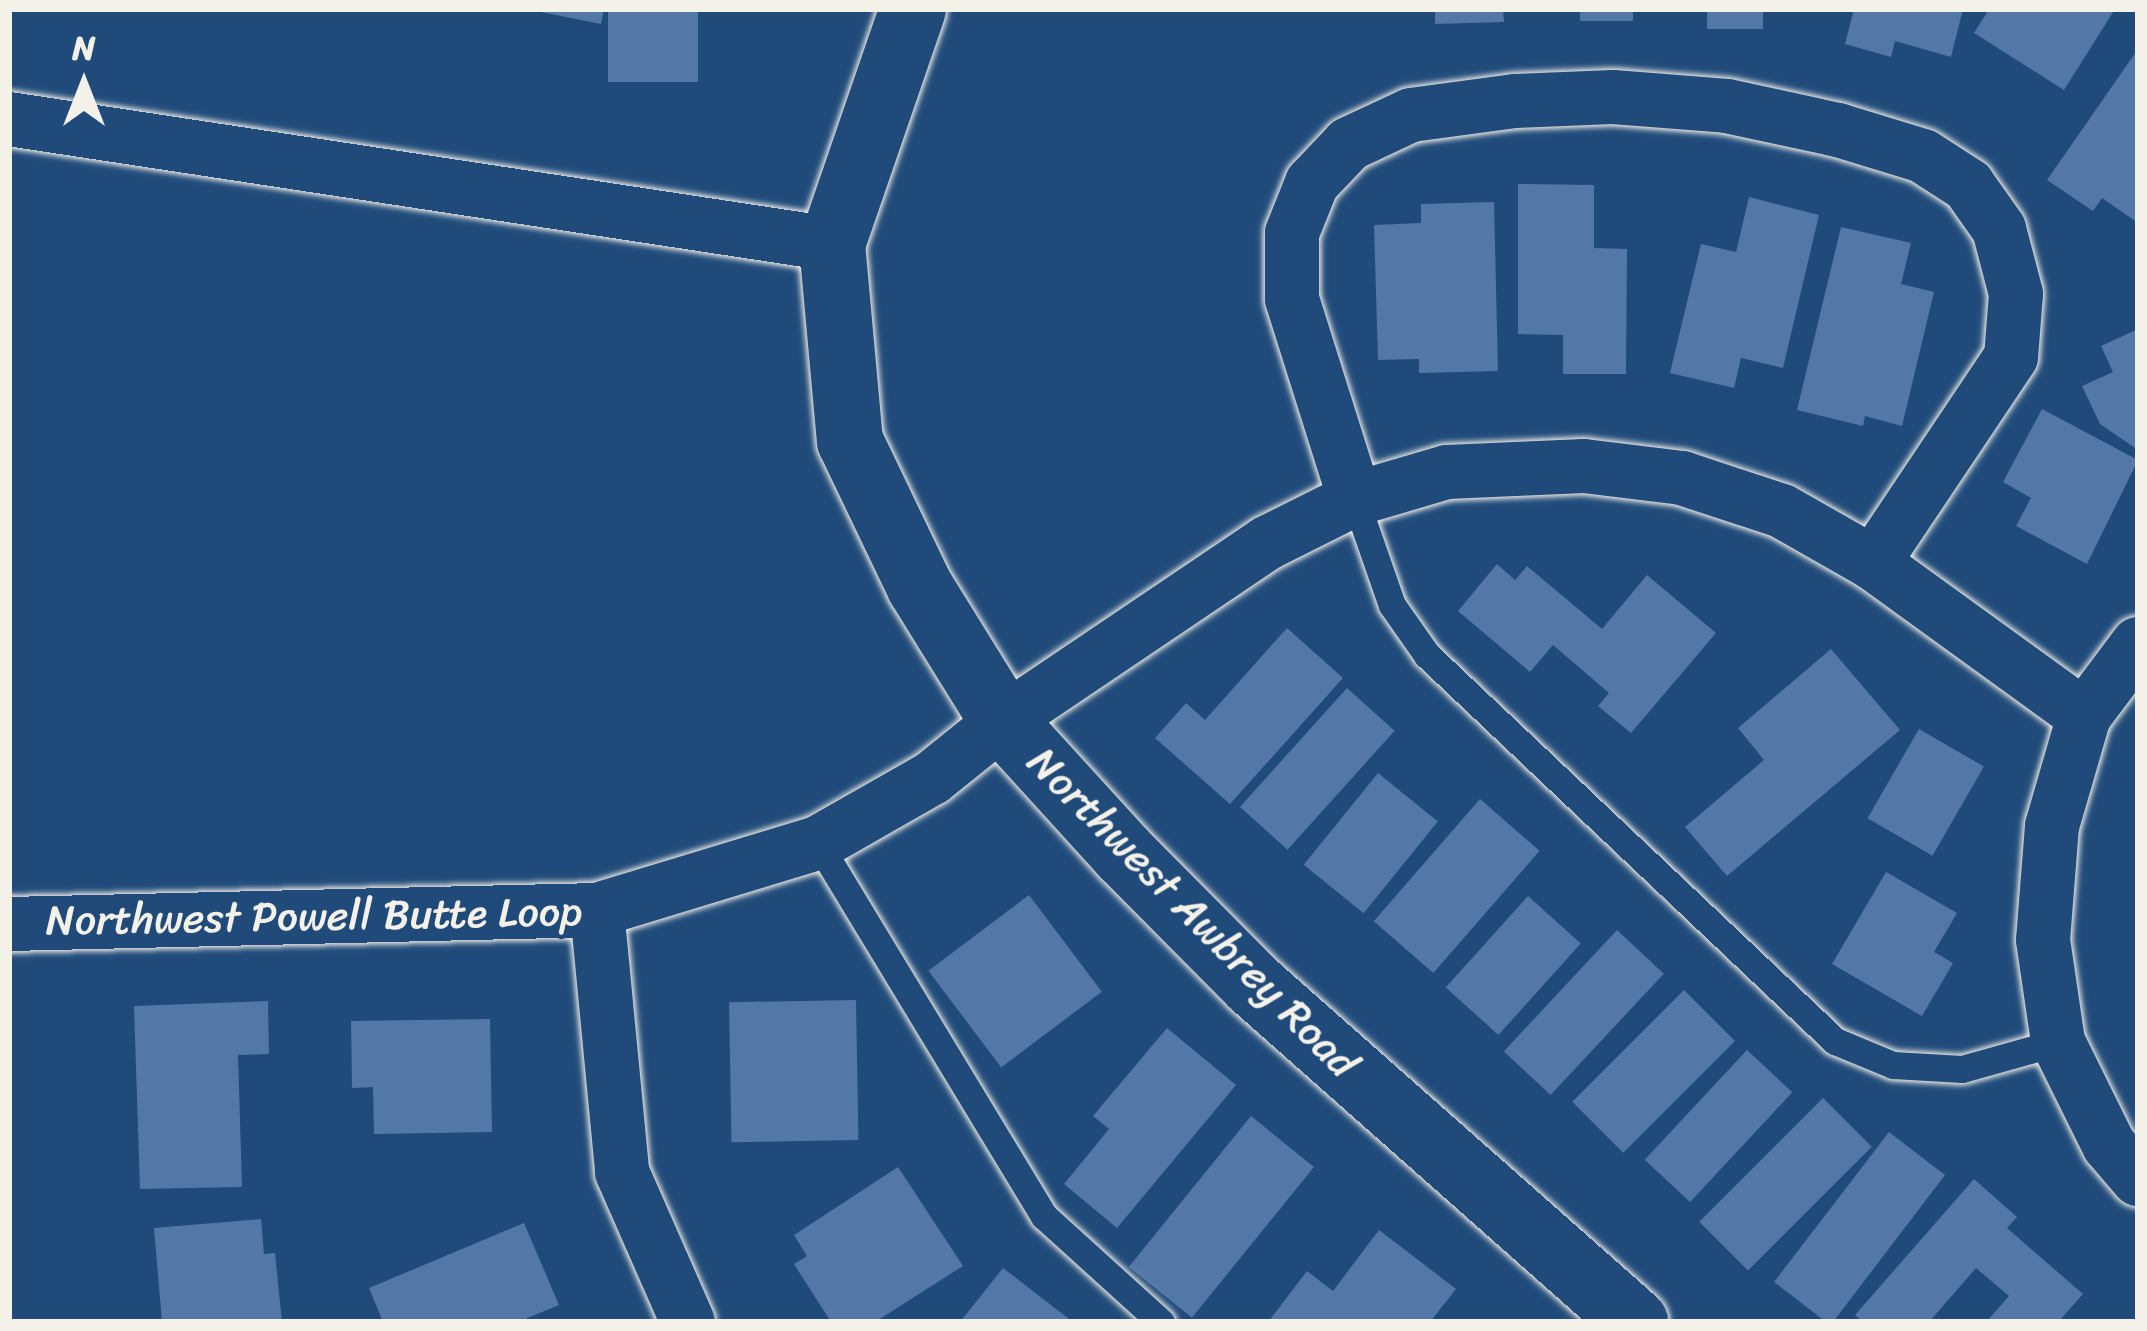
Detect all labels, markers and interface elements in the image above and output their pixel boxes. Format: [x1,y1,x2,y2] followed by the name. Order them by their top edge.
[73,19,95,77] text: N
[24,24,144,144] north arrow
[1017,736,1369,1088] street label: Northwest Awbrey Road
[44,886,584,946] street label: Northwest Powell Butte Loop

